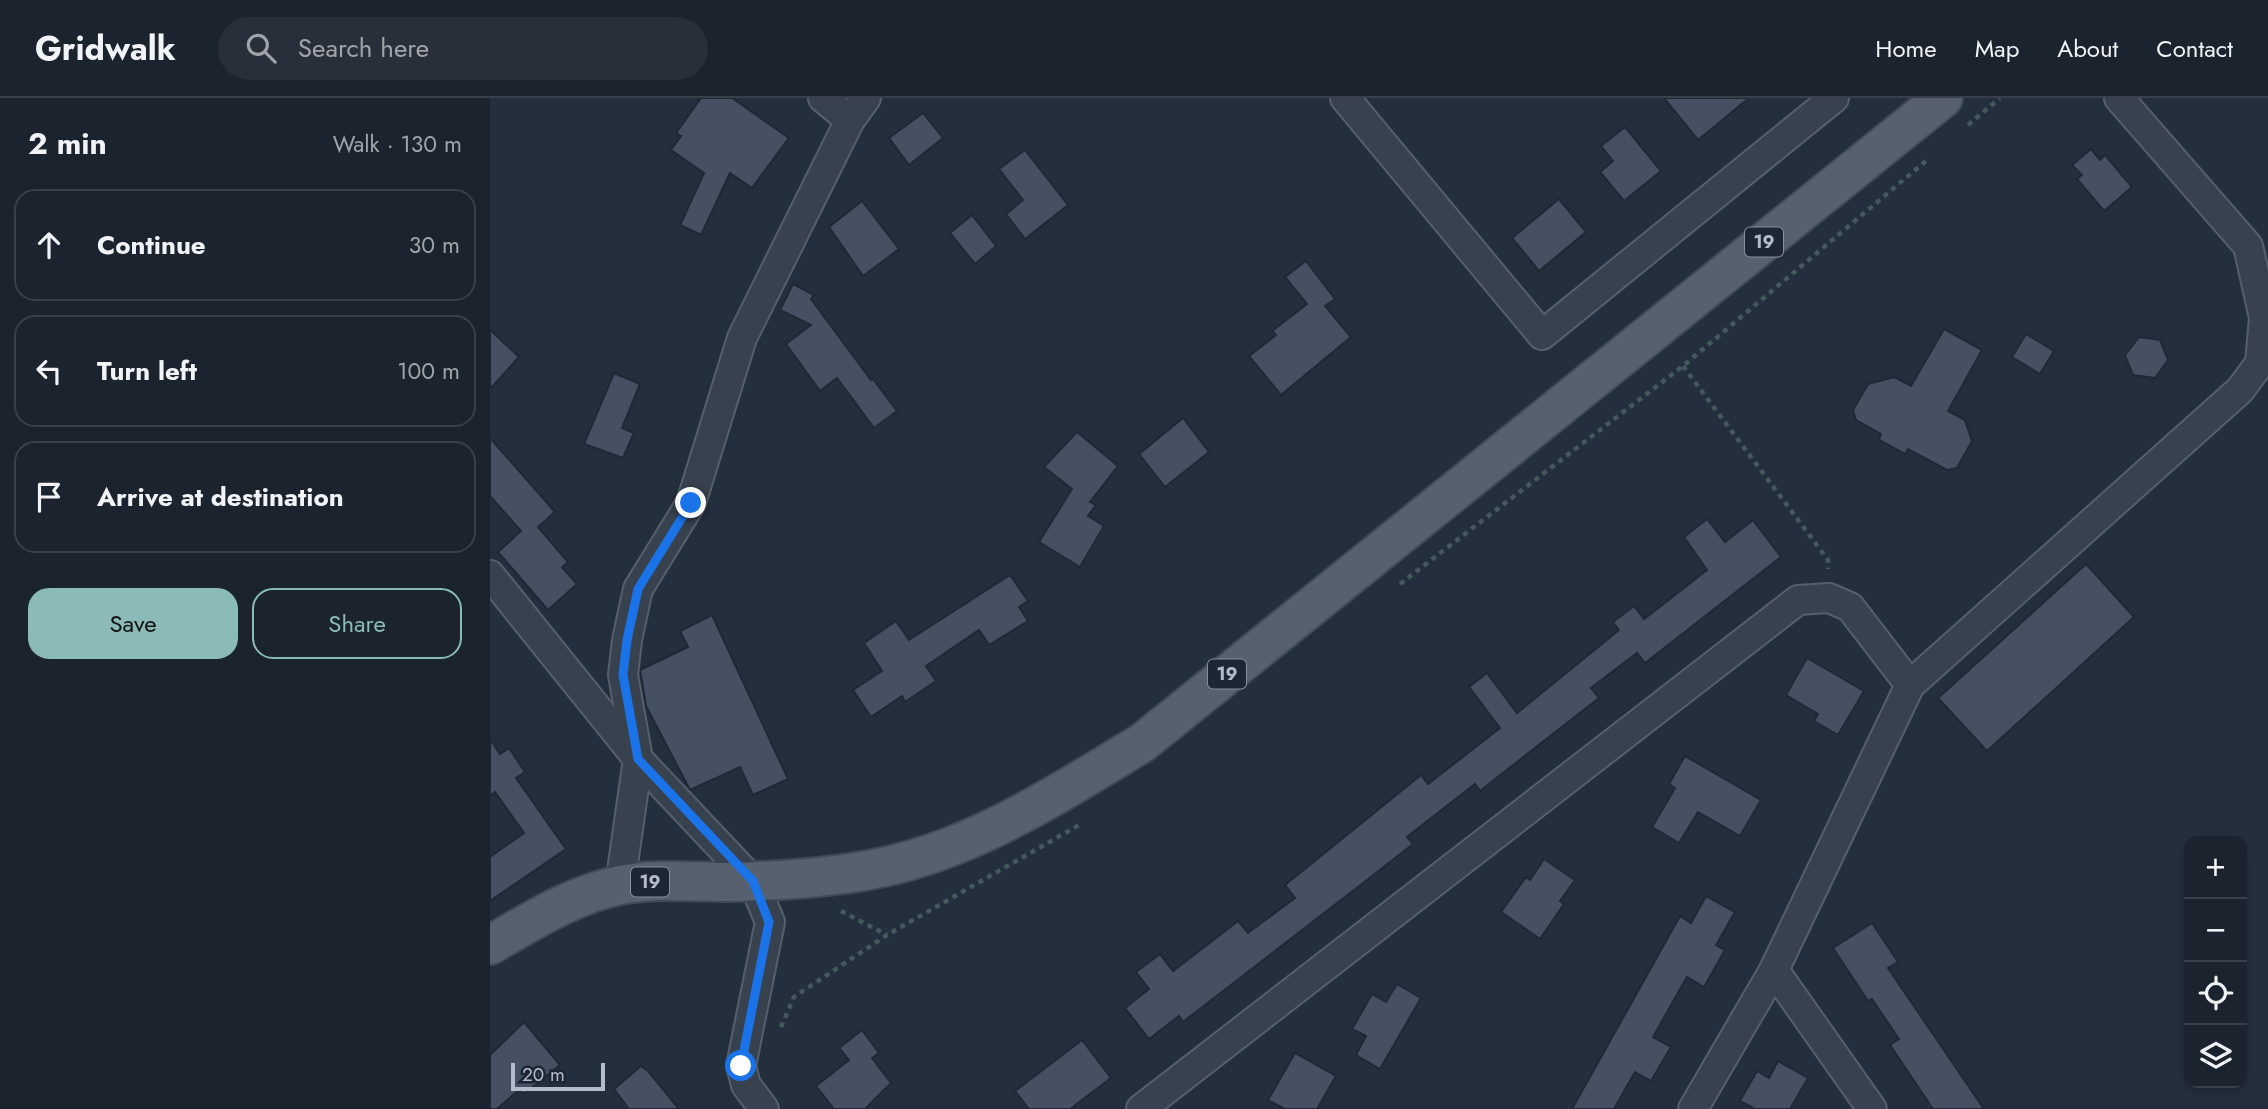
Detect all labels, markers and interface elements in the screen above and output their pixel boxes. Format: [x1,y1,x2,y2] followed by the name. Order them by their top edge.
[218,17,708,80] search box
[35,25,176,72] text: Gridwalk
[242,29,280,67] icon: search
[298,29,429,67] text: Search here
[1875,31,1937,66] text: Home
[1975,31,2019,66] text: Map
[2057,31,2118,66] text: About
[2156,31,2233,66] text: Contact
[28,122,107,165] text: 2 min
[333,127,462,161] text: Walk · 130 m
[30,226,68,264] icon: ahead
[97,226,206,264] text: Continue
[409,228,460,262] text: 30 m
[1745,228,1783,257] road number: 19
[30,352,68,390] icon: left
[97,352,197,390] text: Turn left
[397,354,460,388] text: 100 m
[30,478,68,516] icon: arrive
[97,478,344,516] text: Arrive at destination
[675,487,706,518] route end
[28,588,238,659] button: Save
[252,588,462,659] button: Share
[1208,660,1246,688] road number: 19
[2184,836,2247,1088] map controls
[2184,836,2247,899] button: +
[631,868,669,896] road number: 19
[2184,899,2247,962] button: −
[2184,962,2247,1025] button: locate
[2184,1025,2247,1088] button: layers
[725,1050,756,1081] route start
[511,1060,606,1092] scale bar
[522,1061,565,1088] text: 20 m

